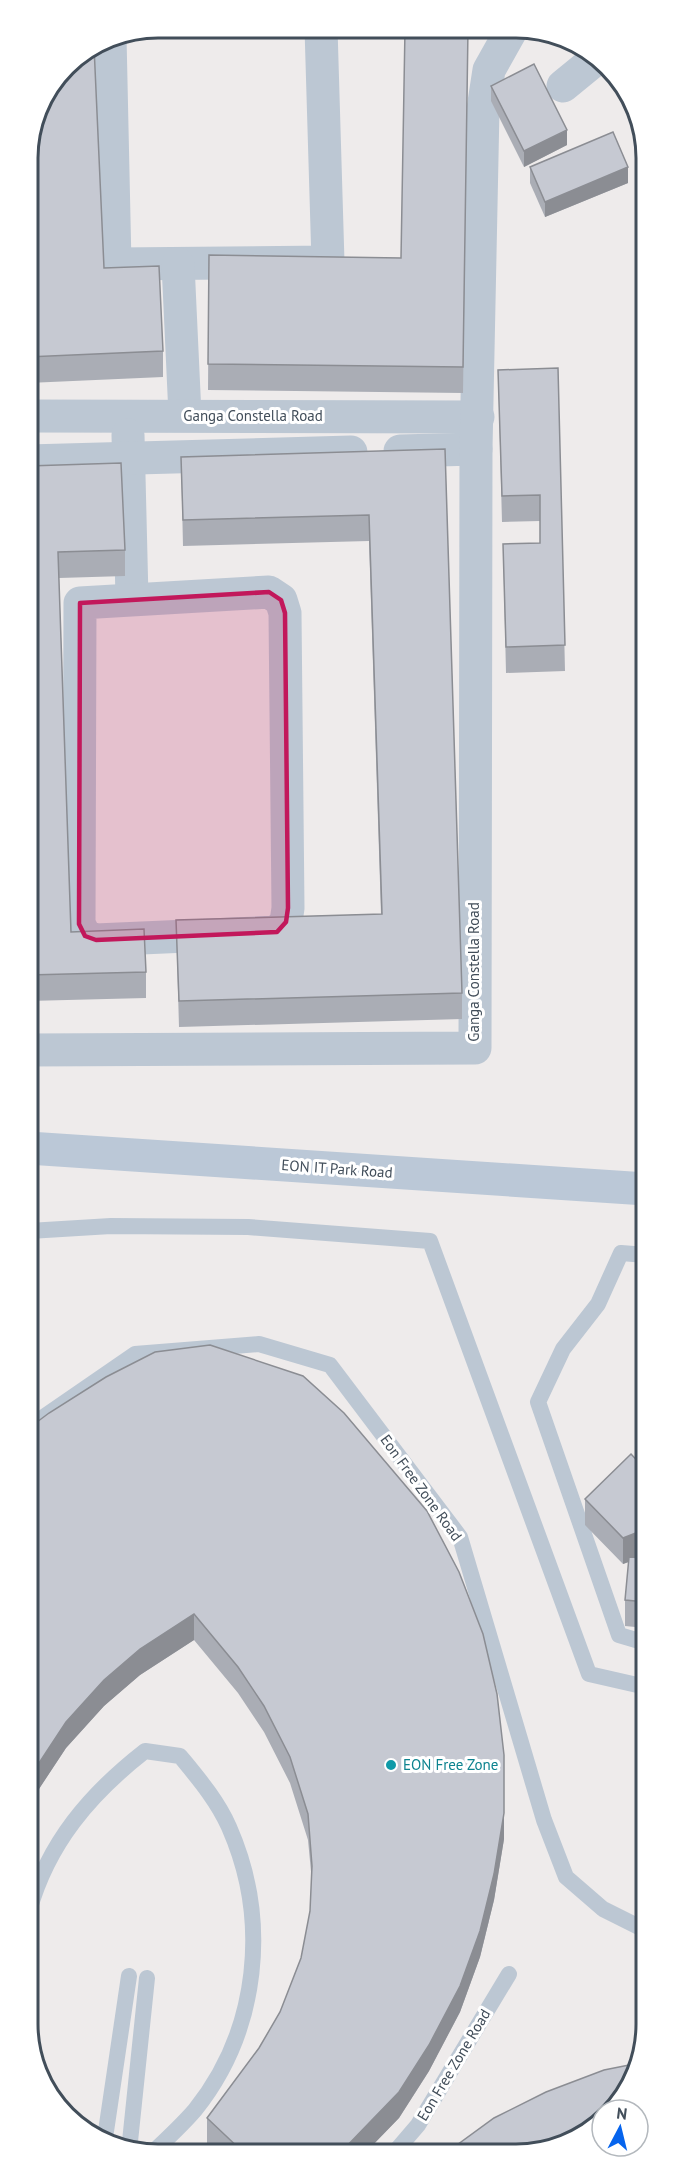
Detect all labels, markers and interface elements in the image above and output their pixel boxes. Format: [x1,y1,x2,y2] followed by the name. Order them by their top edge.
[183,406,323,425] street label: Ganga Constella Road
[464,902,483,1042] street label: Ganga Constella Road
[281,1155,393,1182] street label: EON IT Park Road
[376,1431,466,1545] street label: Eon Free Zone Road
[403,1755,498,1774] place label: EON Free Zone
[384,1758,398,1772] marker: EON Free Zone
[413,2005,494,2124] street label: Eon Free Zone Road
[590,2098,650,2158] north arrow
[615,2103,628,2124] text: N

